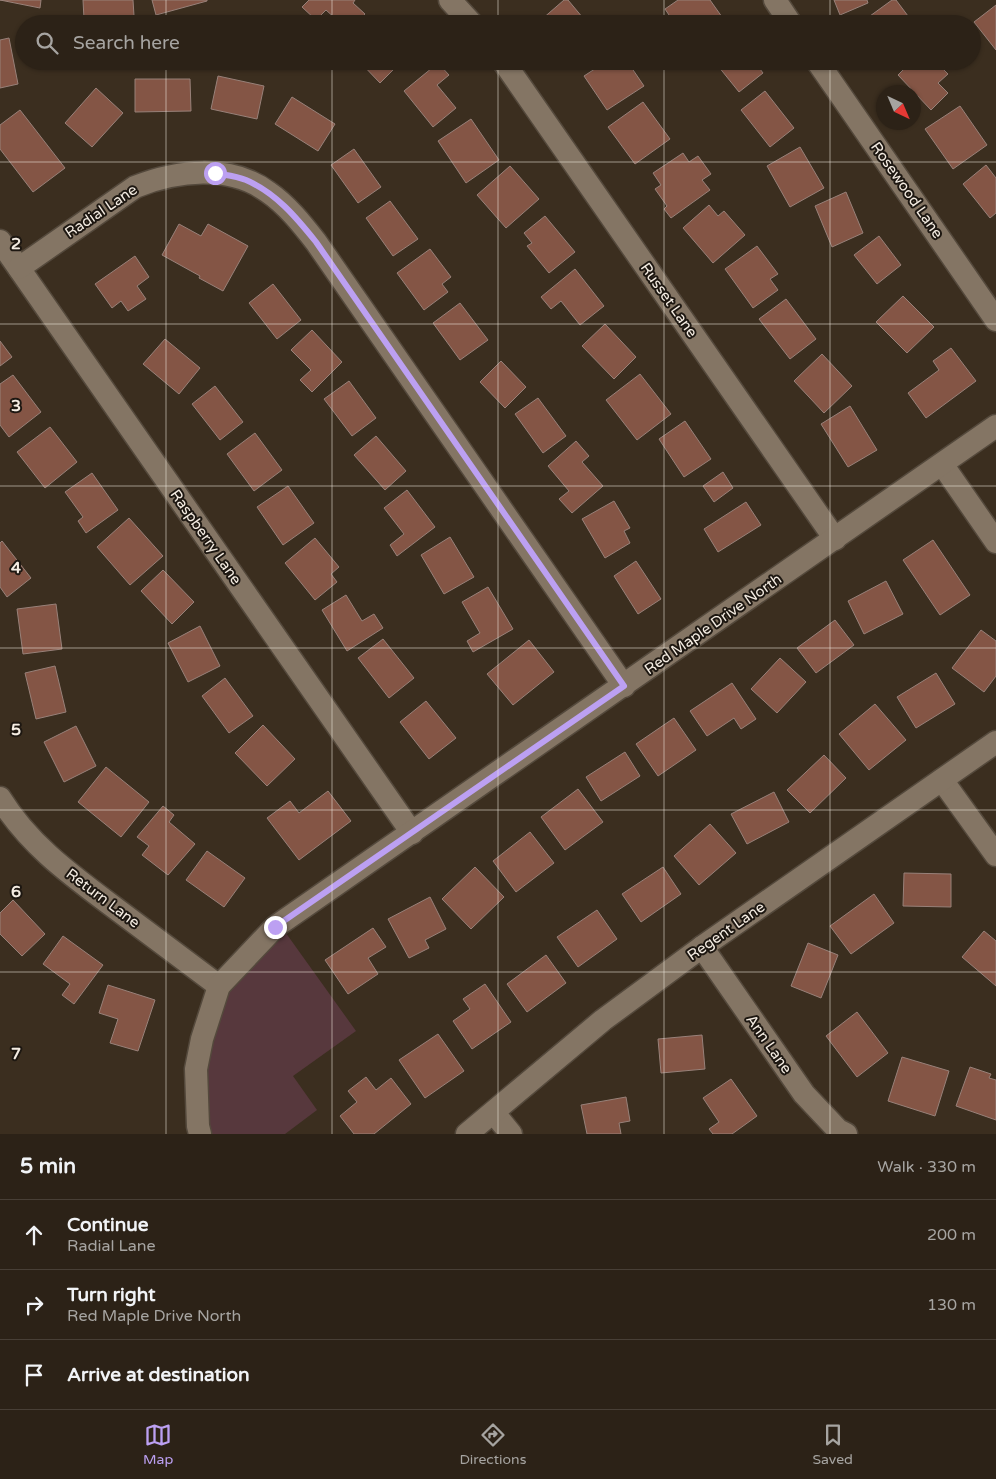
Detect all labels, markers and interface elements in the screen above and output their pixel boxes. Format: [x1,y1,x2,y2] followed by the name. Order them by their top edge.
[15,15,981,70] search box
[33,29,61,57] icon: search
[73,32,180,54] text: Search here
[876,85,921,130] north arrow
[867,138,947,242] street label: Rosewood Lane
[204,162,227,185] route start
[62,180,140,242] street label: Radial Lane
[11,234,21,254] text: 2
[637,259,701,341] street label: Russet Lane
[11,396,21,416] text: 3
[167,486,245,588] street label: Raspberry Lane
[11,558,21,578] text: 4
[641,570,785,678] street label: Red Maple Drive North
[11,720,21,740] text: 5
[63,864,143,932] street label: Return Lane
[11,882,21,902] text: 6
[684,898,768,964] street label: Regent Lane
[264,916,287,939] route end
[742,1011,796,1077] street label: Ann Lane
[11,1044,21,1064] text: 7
[20,1154,76,1179] text: 5 min
[877,1157,976,1177] text: Walk · 330 m
[67,1214,149,1236] text: Continue
[20,1221,48,1249] icon: ahead
[927,1225,976,1245] text: 200 m
[67,1236,156,1256] text: Radial Lane
[67,1284,155,1306] text: Turn right
[20,1291,48,1319] icon: right
[927,1295,976,1315] text: 130 m
[67,1306,241,1326] text: Red Maple Drive North
[20,1361,48,1389] icon: arrive
[67,1364,250,1386] text: Arrive at destination
[143,1421,173,1468] tab: Map
[459,1421,526,1468] tab: Directions
[812,1421,853,1468] tab: Saved

